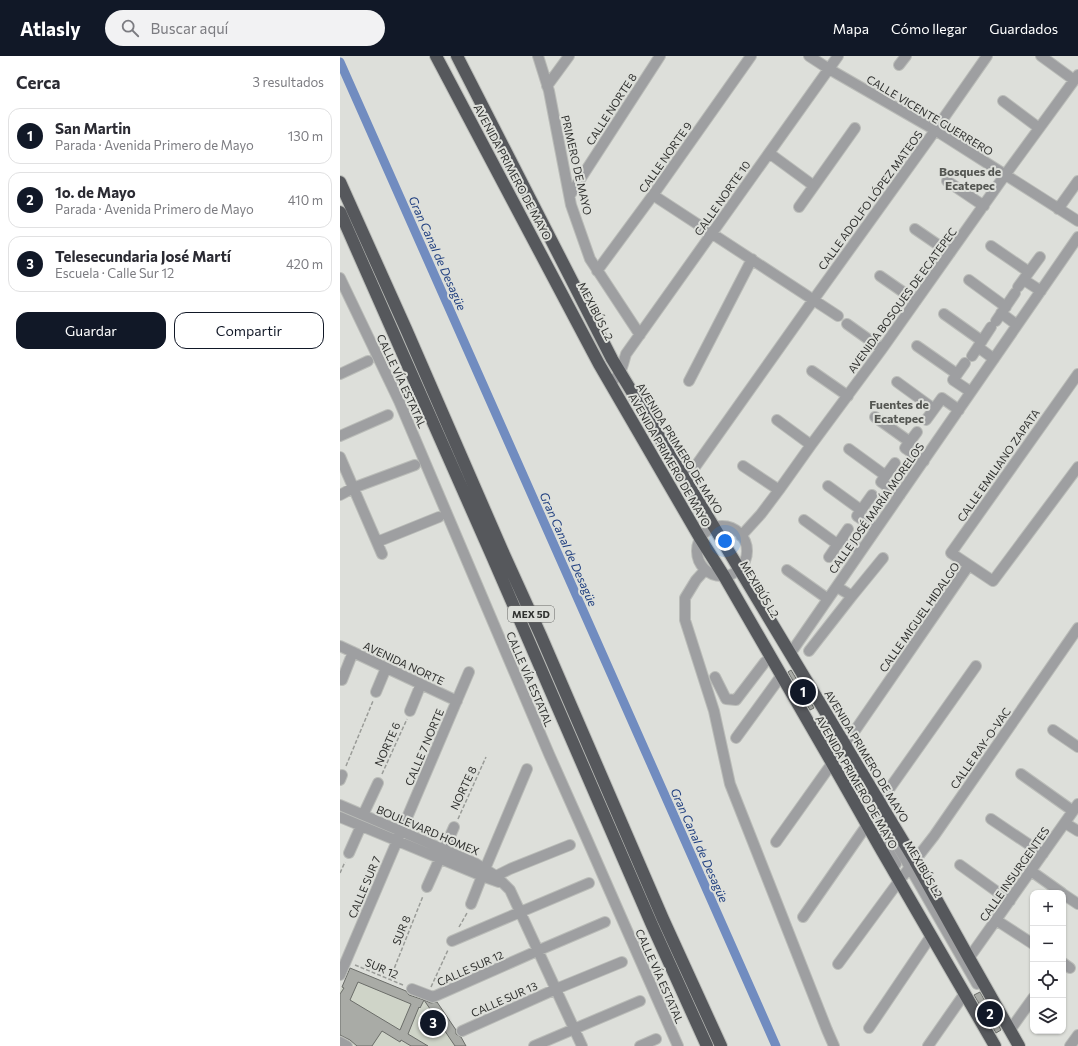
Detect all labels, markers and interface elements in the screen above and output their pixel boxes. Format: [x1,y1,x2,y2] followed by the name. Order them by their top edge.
[105,10,385,46] search box
[20,17,81,40] text: Atlasly
[119,17,141,39] icon: search
[151,19,228,37] text: Buscar aquí
[833,20,869,37] text: Mapa
[891,20,967,37] text: Cómo llegar
[989,20,1058,37] text: Guardados
[583,70,639,147] street label: CALLE NORTE 8
[16,72,61,93] text: Cerca
[864,72,996,158] street label: CALLE VICENTE GUERRERO
[253,74,324,90] text: 3 resultados
[472,102,554,242] street label: AVENIDA PRIMERO DE MAYO
[559,114,595,216] street label: PRIMERO DE MAYO
[55,119,131,137] text: San Martin
[636,119,694,195] street label: CALLE NORTE 9
[814,127,925,272] street label: CALLE ADOLFO LÓPEZ MATEOS
[27,128,33,144] text: 1
[288,128,323,144] text: 130 m
[55,137,254,153] text: Parada · Avenida Primero de Mayo
[691,158,753,238] street label: CALLE NORTE 10
[939,164,1001,192] district label: Bosques de Ecatepec
[55,183,136,201] text: 1o. de Mayo
[26,192,34,208] text: 2
[288,192,323,208] text: 410 m
[406,194,470,313] water label: Gran Canal de Desagüe
[55,201,254,217] text: Parada · Avenida Primero de Mayo
[845,225,959,375] street label: AVENIDA BOSQUES DE ECATEPEC
[55,247,231,265] text: Telesecundaria José Martí
[26,256,34,272] text: 3
[286,256,323,272] text: 420 m
[55,265,174,281] text: Escuela · Calle Sur 12
[576,279,617,342] street label: MEXIBÚS L2
[16,312,166,349] button: Guardar
[174,312,324,349] button: Compartir
[375,332,430,430] street label: CALLE VÍA ESTATAL
[634,380,726,516] street label: AVENIDA PRIMERO DE MAYO
[626,391,714,529] street label: AVENIDA PRIMERO DE MAYO
[869,397,929,425] district label: Fuentes de Ecatepec
[954,406,1042,524] street label: CALLE EMILIANO ZAPATA
[825,440,927,576] street label: CALLE JOSÉ MARÍA MORELOS
[537,490,601,609] water label: Gran Canal de Desagüe
[715,531,735,551] your location
[738,558,783,620] street label: MEXIBÚS L2
[876,560,962,674] street label: CALLE MIGUEL HIDALGO
[508,606,554,622] road number: MEX 5D
[504,629,557,729] street label: CALLE VÍA ESTATAL
[362,639,446,687] street label: AVENIDA NORTE
[790,677,816,707] pin: 1
[822,687,912,825] street label: AVENIDA PRIMERO DE MAYO
[947,705,1013,791] street label: CALLE RAY-O-VAC
[402,707,446,787] street label: CALLE 7 NORTE
[813,713,901,851] street label: AVENIDA PRIMERO DE MAYO
[372,720,403,768] street label: NORTE 6
[447,764,479,812] street label: NORTE 8
[668,786,732,905] water label: Gran Canal de Desagüe
[375,802,482,858] street label: BOULEVARD HOMEX
[976,824,1052,924] street label: CALLE INSURGENTES
[902,838,946,900] street label: MEXIBÚS L2
[345,854,383,920] street label: CALLE SUR 7
[1030,890,1066,1034] map controls
[1030,890,1066,926] button: +
[389,913,413,947] street label: SUR 8
[633,926,688,1025] street label: CALLE VÍA ESTATAL
[1030,926,1066,962] button: −
[435,948,505,988] street label: CALLE SUR 12
[363,955,401,981] street label: SUR 12
[1030,962,1066,998] button: locate
[469,979,539,1019] street label: CALLE SUR 13
[1030,998,1066,1034] button: layers
[977,999,1003,1029] pin: 2
[420,1008,446,1038] pin: 3

